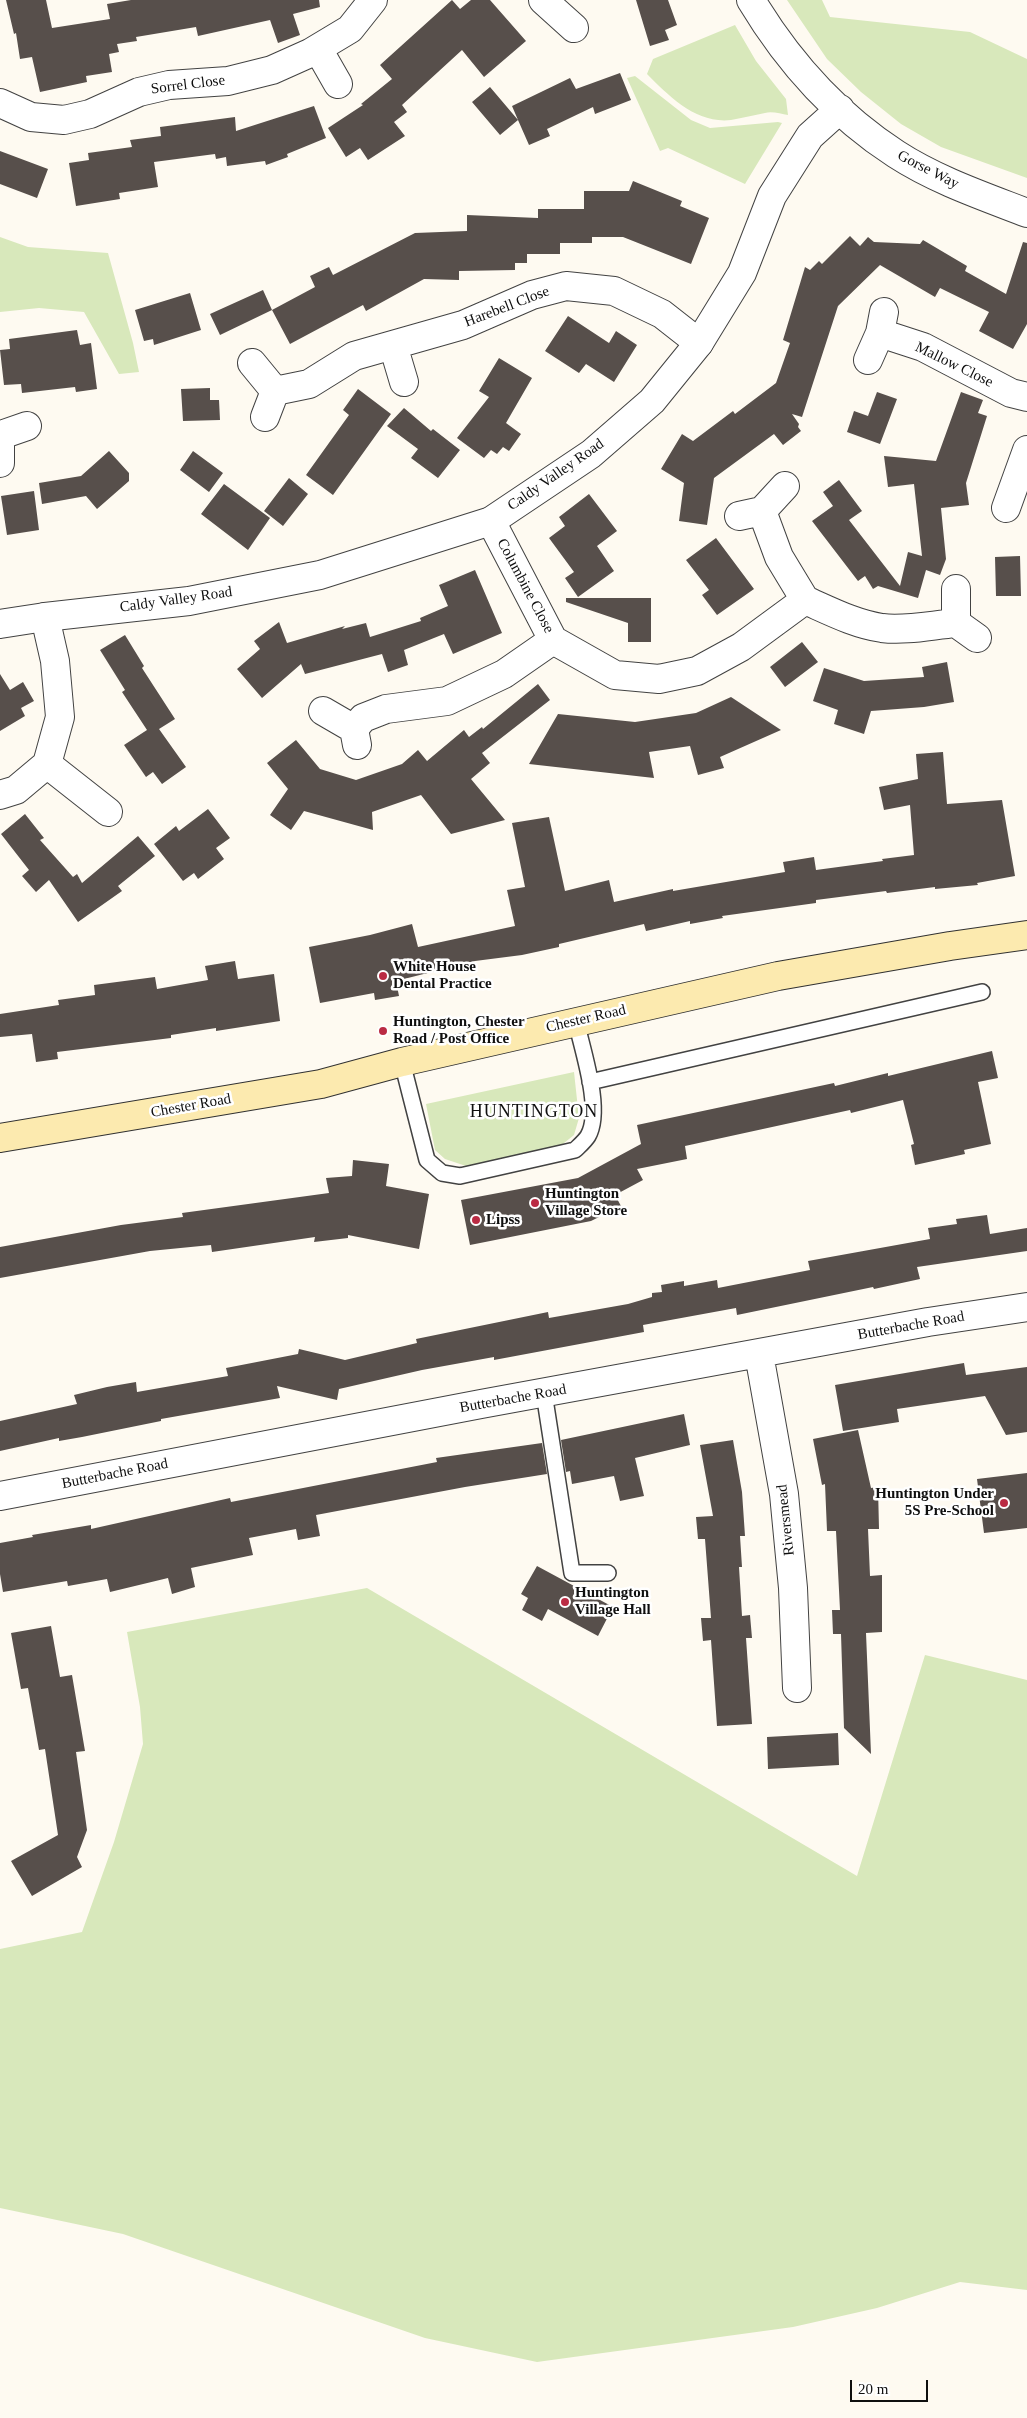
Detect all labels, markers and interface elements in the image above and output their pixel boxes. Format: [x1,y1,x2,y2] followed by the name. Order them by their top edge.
[150,72,226,98] street label: Sorrel Close
[894,147,962,193] street label: Gorse Way
[462,283,552,331] street label: Harebell Close
[912,338,996,392] street label: Mallow Close
[504,435,608,515] street label: Caldy Valley Road
[493,536,557,636] street label: Columbine Close
[119,583,233,617] street label: Caldy Valley Road
[393,958,492,993] place label: White House Dental Practice
[377,970,389,982] marker: White House Dental Practice
[544,1001,628,1037] street label: Chester Road
[393,1013,525,1048] place label: Huntington, Chester Road / Post Office
[377,1025,389,1037] marker: Huntington, Chester Road / Post Office
[149,1090,233,1122] street label: Chester Road
[468,1101,600,1123] district label: HUNTINGTON
[545,1185,627,1220] place label: Huntington Village Store
[529,1197,541,1209] marker: Huntington Village Store
[486,1211,520,1229] place label: Lipss
[470,1214,482,1226] marker: Lipss
[856,1308,966,1344] street label: Butterbache Road
[458,1381,568,1417] street label: Butterbache Road
[60,1455,170,1493] street label: Butterbache Road
[773,1483,799,1557] street label: Riversmead
[875,1485,994,1520] place label: Huntington Under 5S Pre-School
[998,1497,1010,1509] marker: Huntington Under 5S Pre-School
[575,1584,651,1619] place label: Huntington Village Hall
[559,1596,571,1608] marker: Huntington Village Hall
[852,2370,930,2402] scale bar
[858,2381,888,2397] text: 20 m

